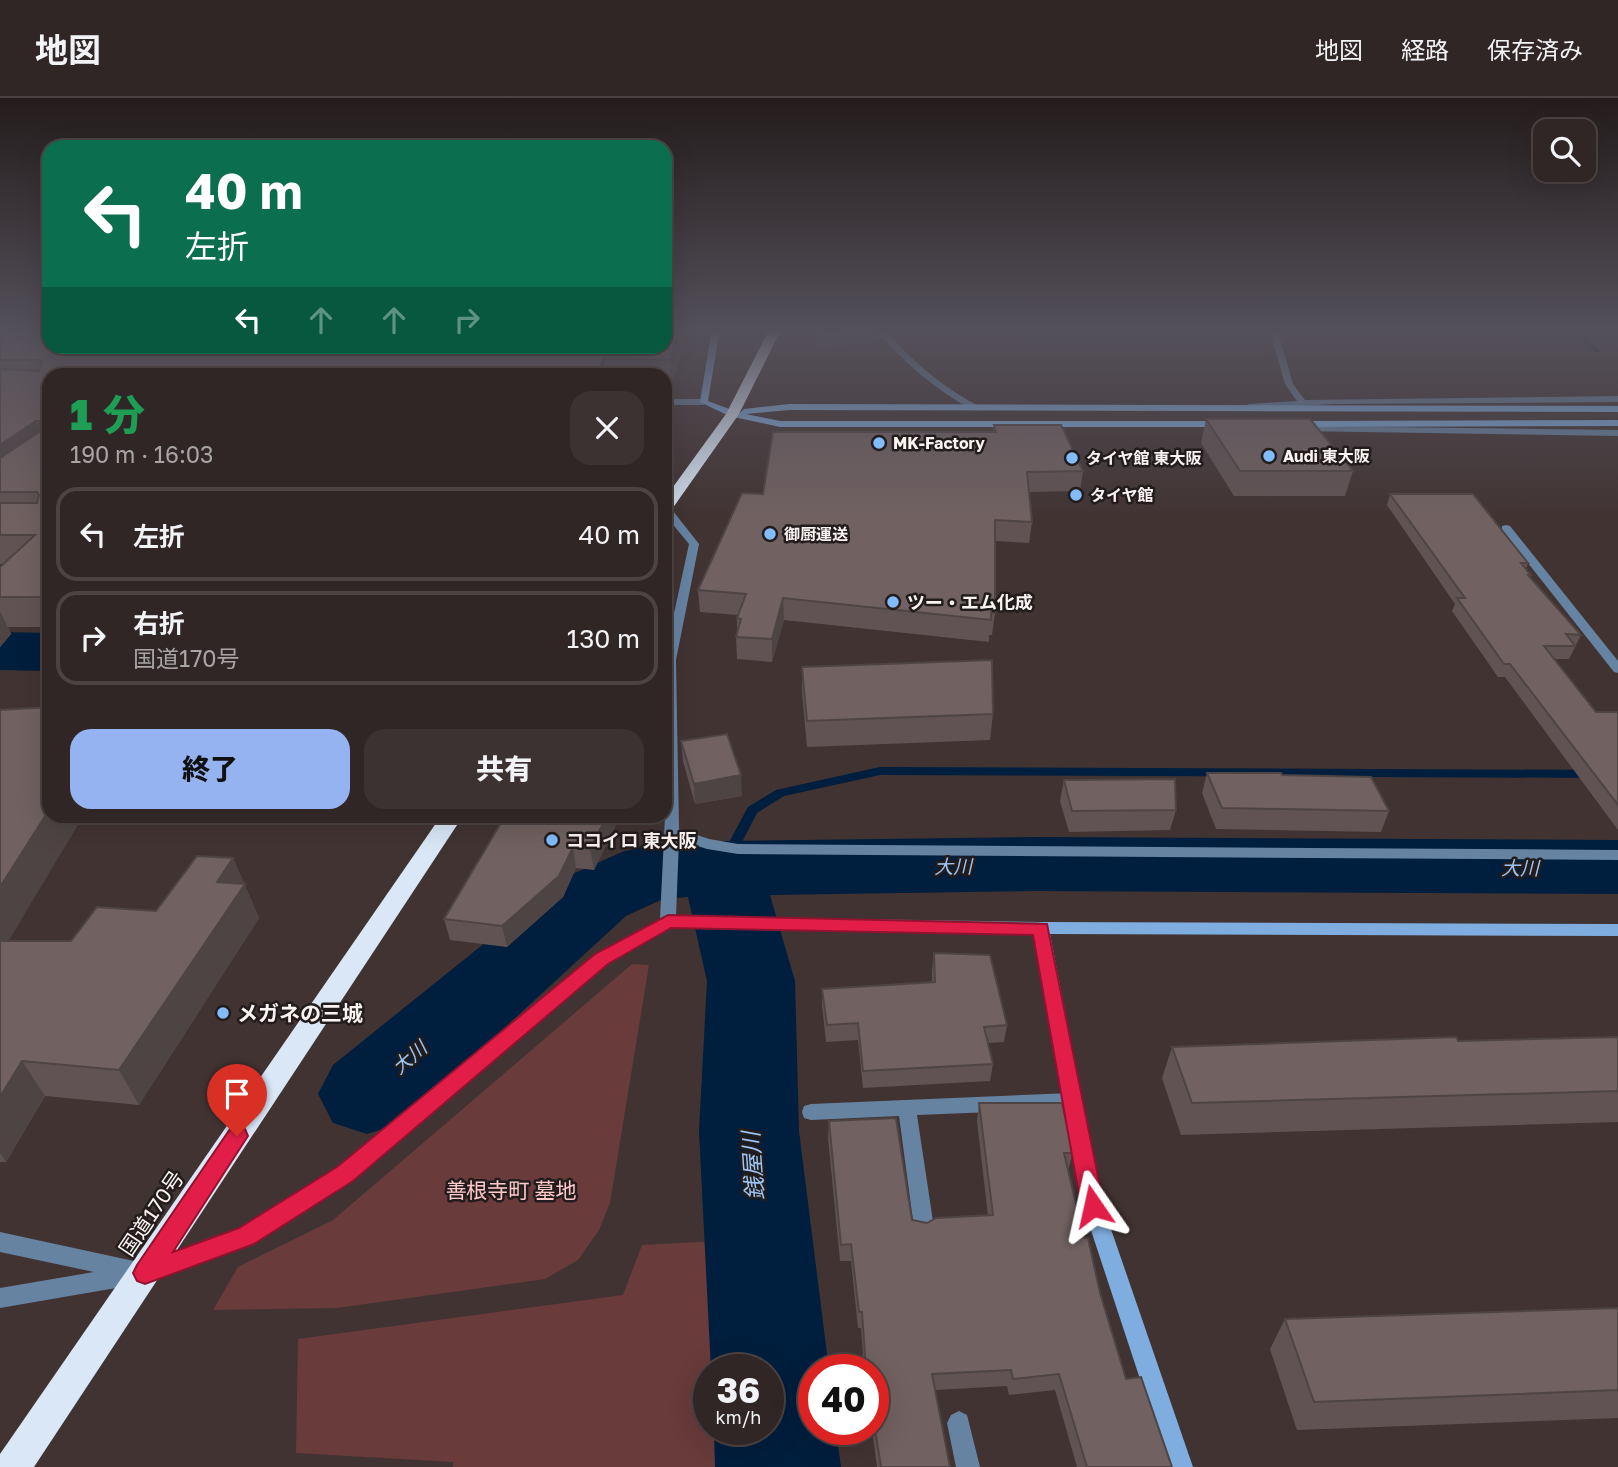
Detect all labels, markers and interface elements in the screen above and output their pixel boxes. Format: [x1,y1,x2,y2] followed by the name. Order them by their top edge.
[35,30,101,69] text: 地図
[1315,35,1363,64] text: 地図
[1401,35,1449,64] text: 経路
[1487,35,1583,64] text: 保存済み
[1533,119,1596,182] map controls
[1533,119,1596,182] button: search
[185,161,303,220] text: 40 m
[70,168,161,259] icon: left
[185,227,249,265] text: 左折
[229,301,267,339] icon: left
[302,301,340,339] icon: ahead
[375,301,413,339] icon: ahead
[448,301,486,339] icon: right
[70,389,145,439] text: 1 分
[570,391,644,465] button: close
[893,433,985,453] place label: MK-Factory
[871,435,887,451] marker: MK-Factory
[70,440,214,468] text: 190 m · 16:03
[1283,446,1370,466] place label: Audi 東大阪
[1086,448,1202,468] place label: タイヤ館 東大阪
[1261,448,1277,464] marker: Audi 東大阪
[1064,450,1080,466] marker: タイヤ館 東大阪
[1090,485,1154,505] place label: タイヤ館
[1068,487,1084,503] marker: タイヤ館
[74,515,112,553] icon: left
[579,519,640,550] text: 40 m
[133,521,185,552] text: 左折
[784,524,848,544] place label: 御厨運送
[762,526,778,542] marker: 御厨運送
[907,591,1033,613] place label: ツー・エム化成
[885,594,901,610] marker: ツー・エム化成
[133,608,185,639] text: 右折
[74,619,112,657] icon: right
[567,623,640,654] text: 130 m
[133,644,240,672] text: 国道170号
[70,729,350,809] button: 終了
[364,729,644,809] button: 共有
[566,829,697,851] place label: ココイロ 東大阪
[544,832,560,848] marker: ココイロ 東大阪
[934,854,974,878] water label: 大川
[1501,856,1541,879] water label: 大川
[237,1000,363,1026] place label: メガネの三城
[215,1005,231,1021] marker: メガネの三城
[387,1035,432,1078] water label: 大川
[207,1064,267,1136] pin
[218,1075,256,1113] icon: arrive
[735,1128,768,1201] water label: 銭屋川
[113,1165,189,1261] street label: 国道170号
[1056,1169,1130,1243] position arrow
[445,1177,577,1203] park label: 善根寺町 墓地
[798,1354,889,1445] speed limit sign: 40
[717,1369,760,1411] text: 36
[716,1406,761,1428] text: km/h

